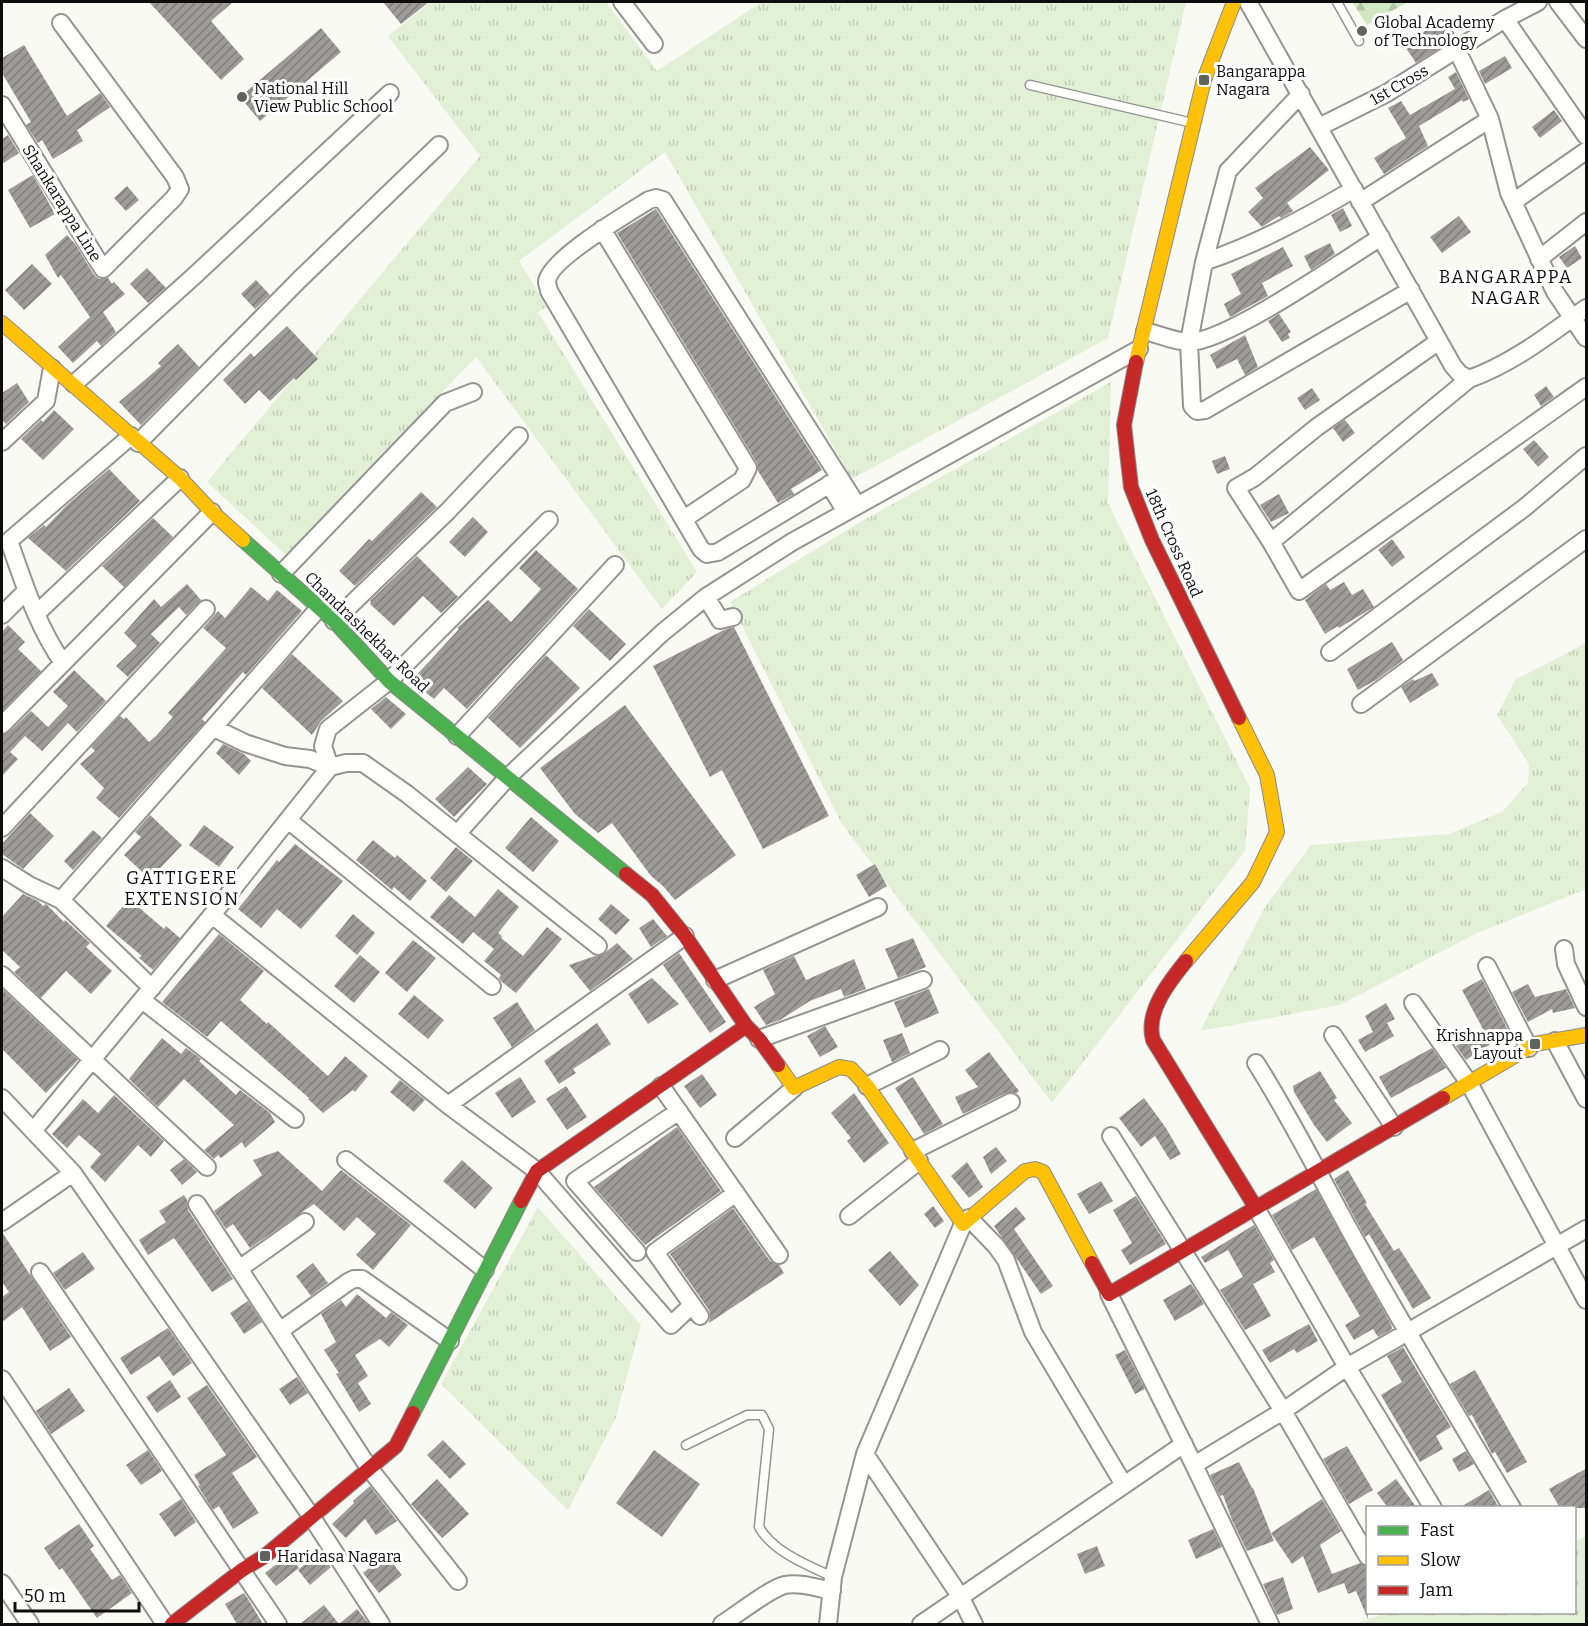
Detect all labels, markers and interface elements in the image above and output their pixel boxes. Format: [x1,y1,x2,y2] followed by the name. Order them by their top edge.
[1374,13,1495,50] place label: Global Academy of Technology
[1355,24,1369,38] marker: Global Academy of Technology
[1366,61,1432,109] street label: 1st Cross
[1216,62,1306,99] place label: Bangarappa Nagara
[1197,73,1211,87] marker: Bangarappa Nagara
[254,79,394,116] place label: National Hill View Public School
[235,90,249,104] marker: National Hill View Public School
[18,141,106,265] street label: Shankarappa Line
[1439,266,1573,309] district label: BANGARAPPA NAGAR
[1142,486,1207,601] street label: 18th Cross Road
[301,568,433,697] street label: Chandrashekhar Road
[124,867,240,910] district label: GATTIGERE EXTENSION
[1436,1026,1523,1063] place label: Krishnappa Layout
[1528,1037,1542,1051] marker: Krishnappa Layout
[1366,1506,1576,1614] legend
[1420,1519,1455,1541] text: Fast
[277,1547,402,1566] place label: Haridasa Nagara
[258,1549,272,1563] marker: Haridasa Nagara
[1420,1549,1461,1571] text: Slow
[15,1575,140,1613] scale bar
[1419,1579,1453,1601] text: Jam
[24,1585,66,1607] text: 50 m

